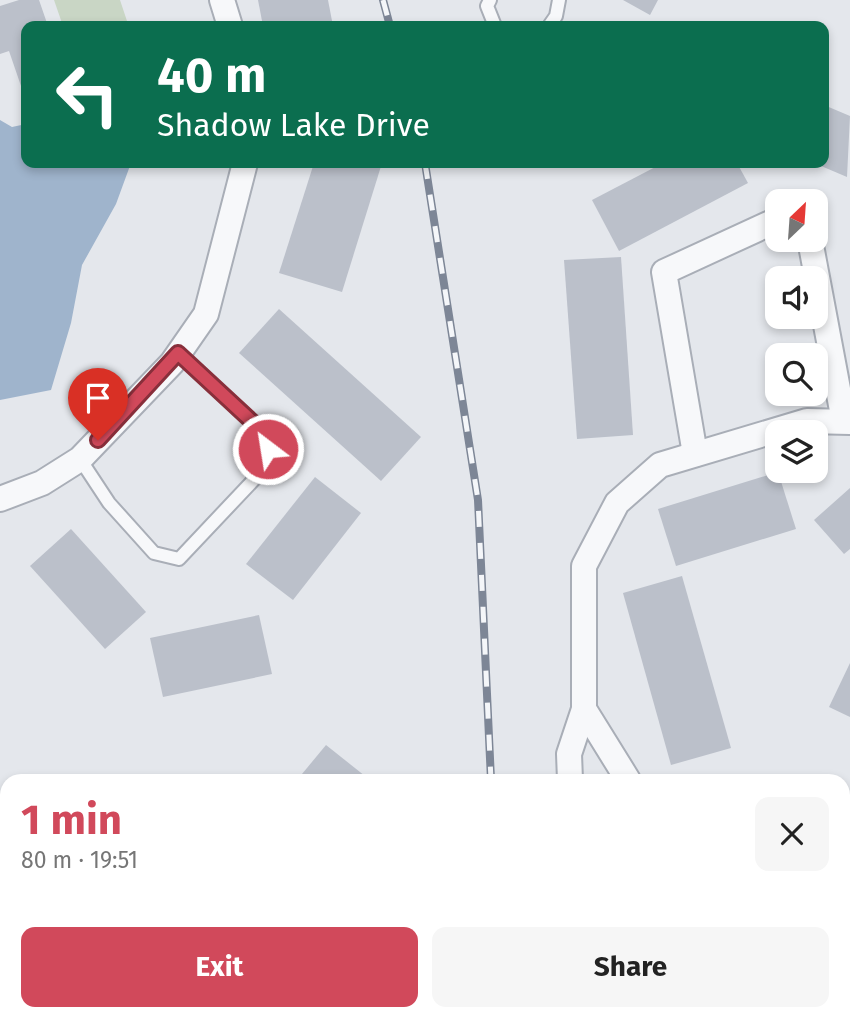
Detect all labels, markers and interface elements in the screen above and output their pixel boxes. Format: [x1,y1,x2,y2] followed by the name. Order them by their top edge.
[157,46,266,105] text: 40 m
[42,49,133,140] icon: left
[157,106,430,144] text: Shadow Lake Drive
[765,189,828,252] north arrow
[765,189,828,483] map controls
[765,266,828,329] button: sound
[765,343,828,406] button: search
[68,368,128,440] pin
[79,379,117,417] icon: arrive
[231,412,305,486] position arrow
[765,420,828,483] button: layers
[21,795,122,845] text: 1 min
[755,797,829,871] button: close
[21,846,138,874] text: 80 m · 19:51
[21,927,418,1007] button: Exit
[432,927,829,1007] button: Share

